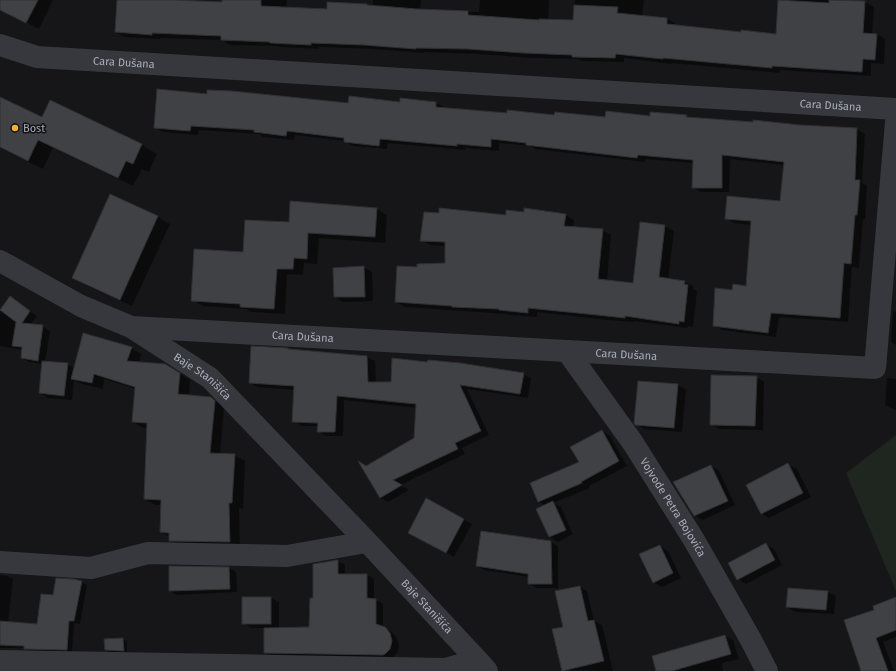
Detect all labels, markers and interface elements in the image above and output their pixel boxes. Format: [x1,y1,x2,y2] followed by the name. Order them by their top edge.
[93,54,155,71] street label: Cara Dušana
[799,97,862,114] street label: Cara Dušana
[23,122,45,135] place label: Bost
[10,123,20,133] marker: Bost
[272,329,334,345] street label: Cara Dušana
[595,347,657,363] street label: Cara Dušana
[171,350,234,403] street label: Baje Stanišića
[637,456,708,559] street label: Vojvode Petra Bojovića
[398,577,455,636] street label: Baje Stanišića

